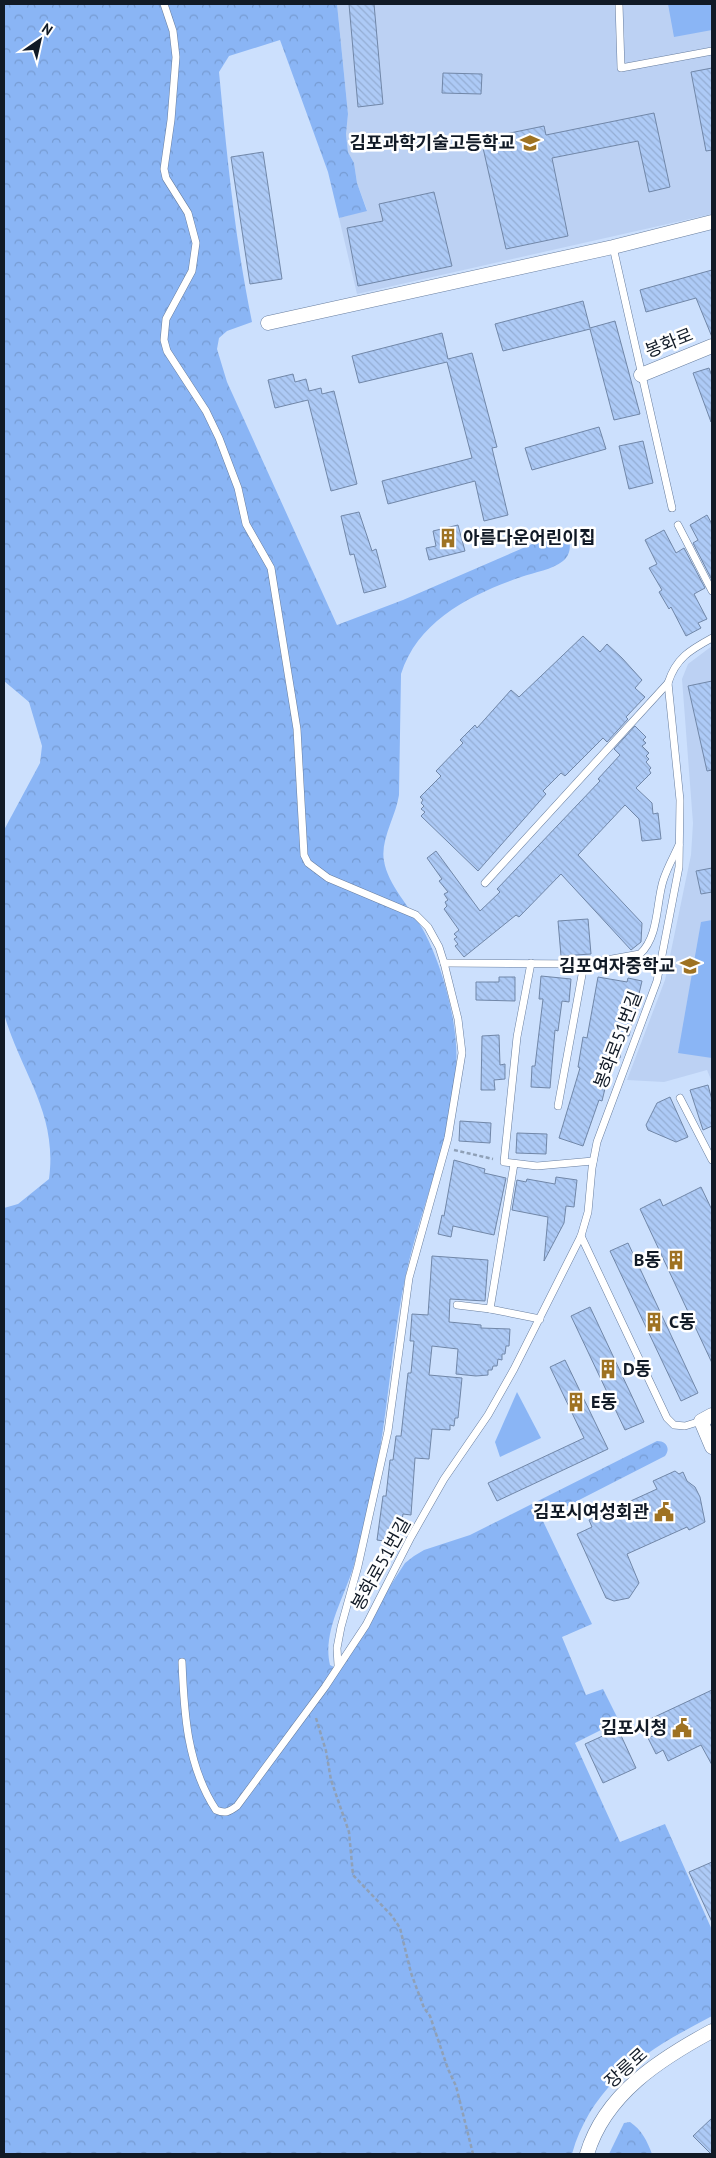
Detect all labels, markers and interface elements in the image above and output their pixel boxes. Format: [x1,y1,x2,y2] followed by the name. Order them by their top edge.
[15,15,65,65] north arrow
[38,19,56,39] text: N
[349,131,515,154] place label: 김포과학기술고등학교
[519,132,541,154] school or university icon: 김포과학기술고등학교
[641,323,696,363] street label: 봉화로
[463,526,595,549] place label: 아름다운어린이집
[437,527,459,549] building icon: 아름다운어린이집
[559,954,675,977] place label: 김포여자중학교
[679,955,701,977] school or university icon: 김포여자중학교
[588,988,647,1092] street label: 봉화로51번길
[634,1248,661,1271] place label: B동
[665,1249,687,1271] building icon: B동
[669,1310,696,1333] place label: C동
[643,1311,665,1333] building icon: C동
[623,1357,651,1380] place label: D동
[597,1358,619,1380] building icon: D동
[591,1390,617,1413] place label: E동
[565,1391,587,1413] building icon: E동
[533,1500,649,1523] place label: 김포시여성회관
[653,1501,675,1523] public building icon: 김포시여성회관
[346,1513,415,1614] street label: 봉화로51번길
[601,1716,667,1739] place label: 김포시청
[671,1717,693,1739] public building icon: 김포시청
[600,2042,652,2093] street label: 장릉로

